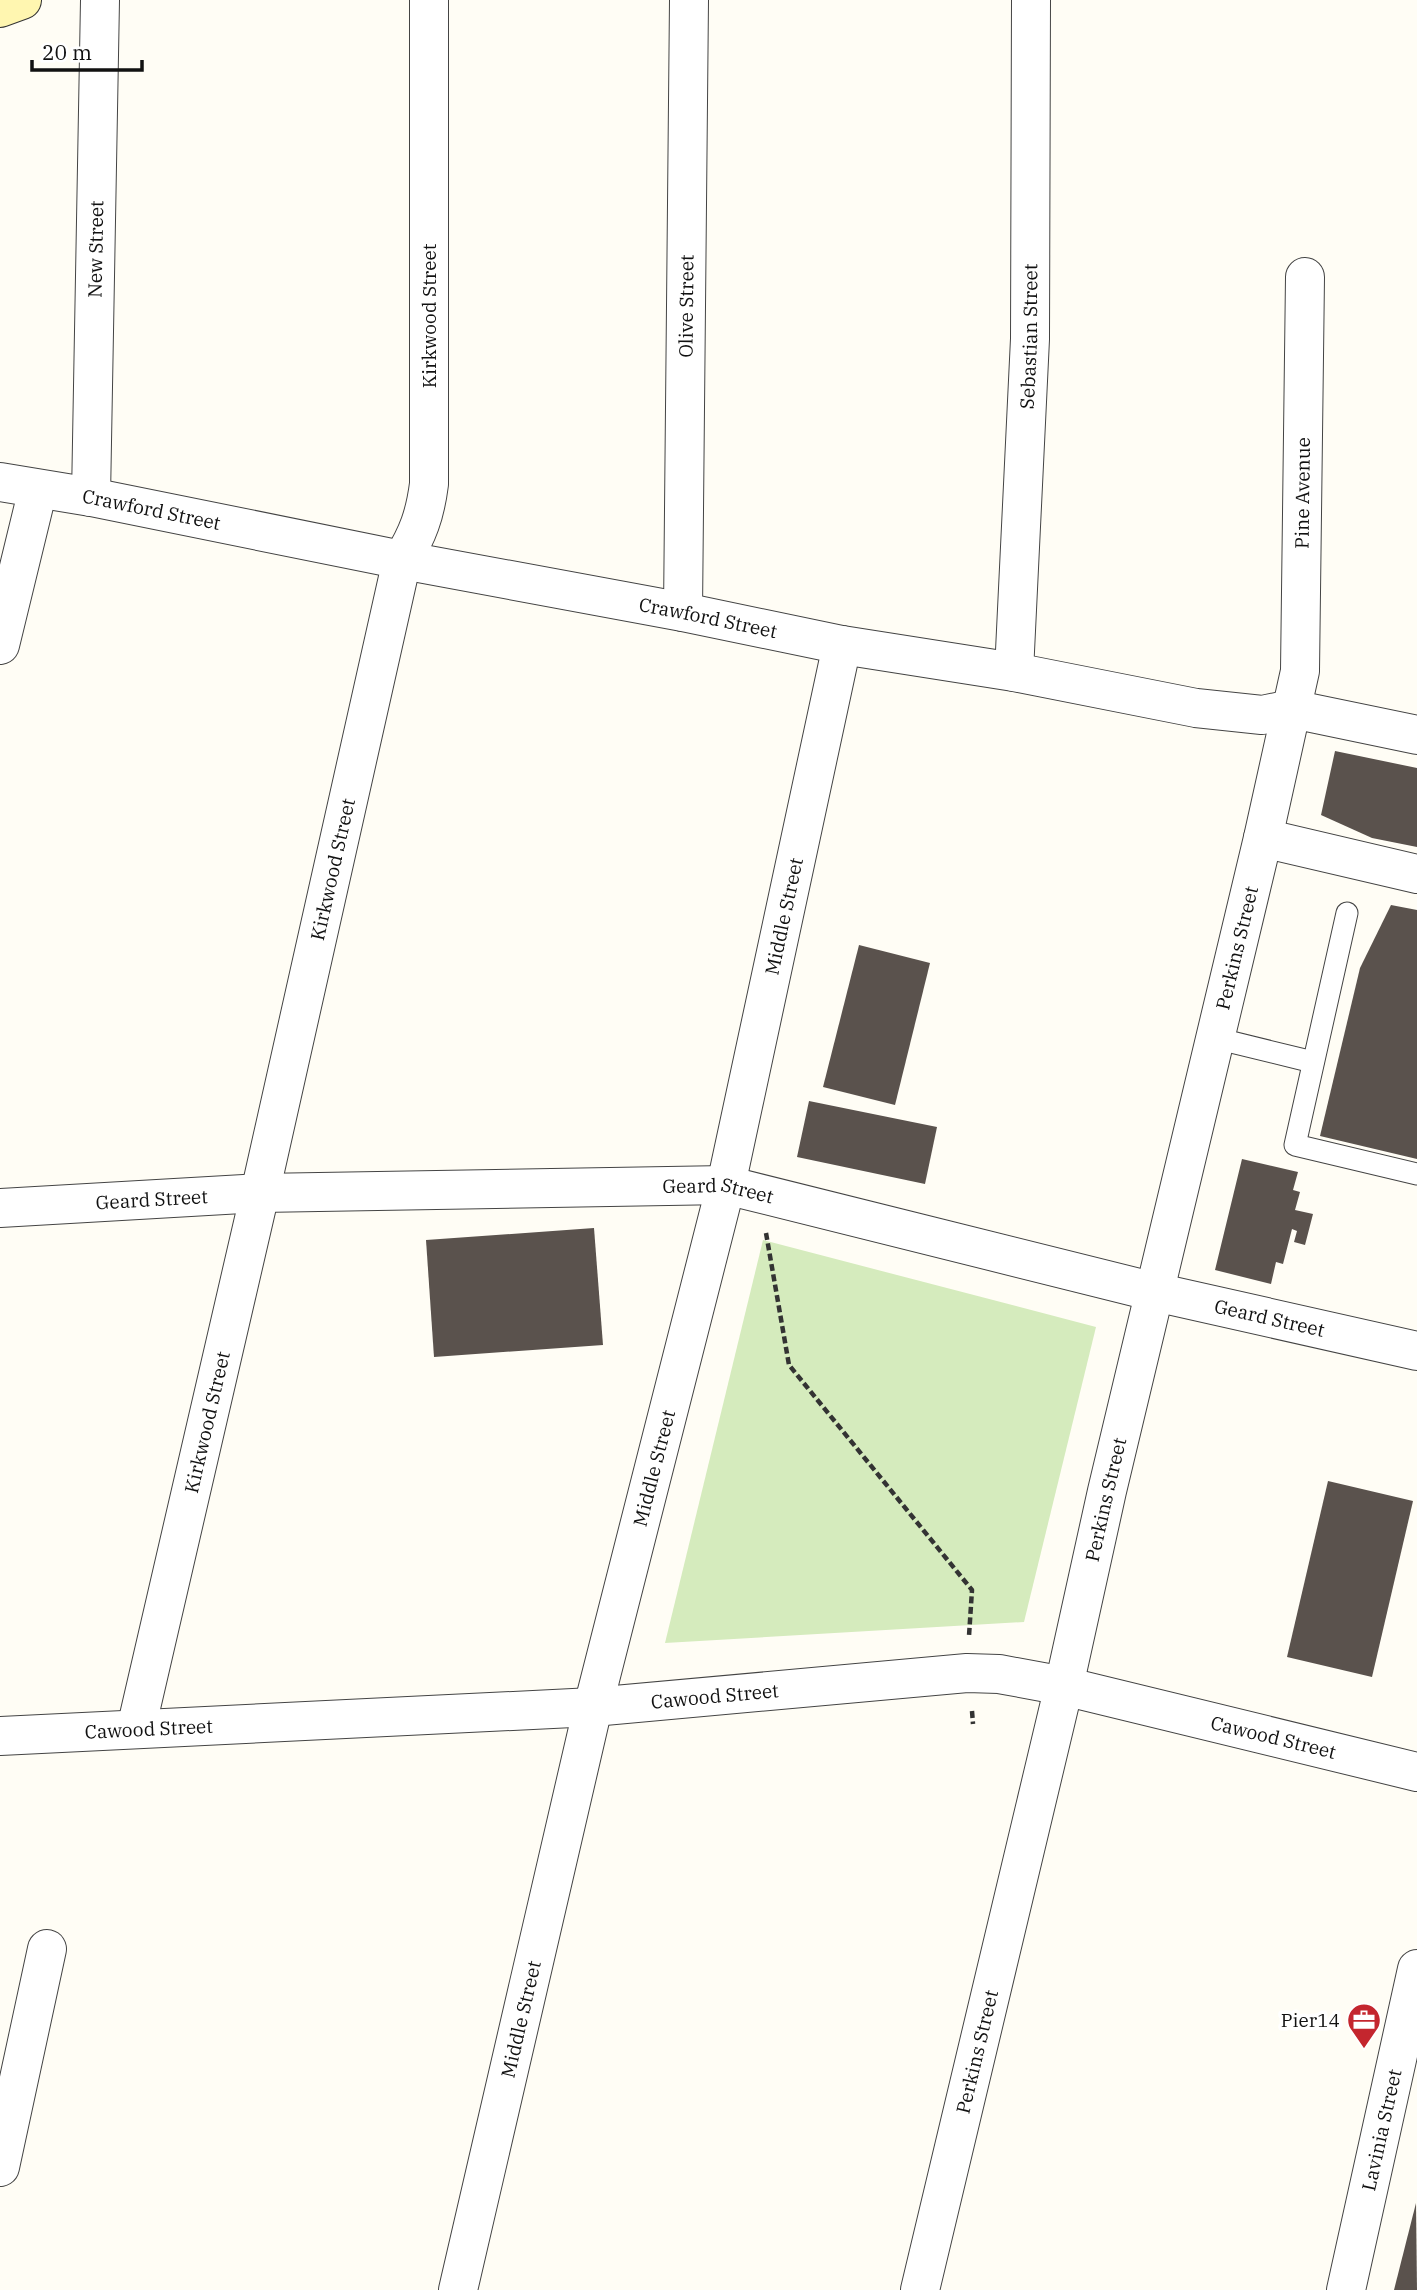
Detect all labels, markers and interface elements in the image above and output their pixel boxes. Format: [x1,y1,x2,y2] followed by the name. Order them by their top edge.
[32,28,142,72] scale bar
[42,38,92,66] text: 20 m
[83,200,108,298] street label: New Street
[417,243,441,388] street label: Kirkwood Street
[673,254,699,358] street label: Olive Street
[1015,263,1042,410] street label: Sebastian Street
[1290,437,1315,549] street label: Pine Avenue
[81,484,223,535] street label: Crawford Street
[637,592,780,643] street label: Crawford Street
[305,796,360,942] street label: Kirkwood Street
[759,855,808,977] street label: Middle Street
[1210,883,1263,1012] street label: Perkins Street
[662,1172,776,1208] street label: Geard Street
[95,1184,209,1214] street label: Geard Street
[1212,1294,1327,1342] street label: Geard Street
[179,1349,235,1495] street label: Kirkwood Street
[628,1407,680,1529] street label: Middle Street
[1080,1435,1131,1564] street label: Perkins Street
[650,1678,780,1714] street label: Cawood Street
[1208,1710,1339,1764] street label: Cawood Street
[84,1714,214,1744] street label: Cawood Street
[496,1958,546,2080] street label: Middle Street
[950,1987,1003,2116] street label: Perkins Street
[1345,2001,1383,2050] office icon: Pier14
[1281,2008,1340,2032] place label: Pier14
[1356,2066,1407,2193] street label: Lavinia Street

